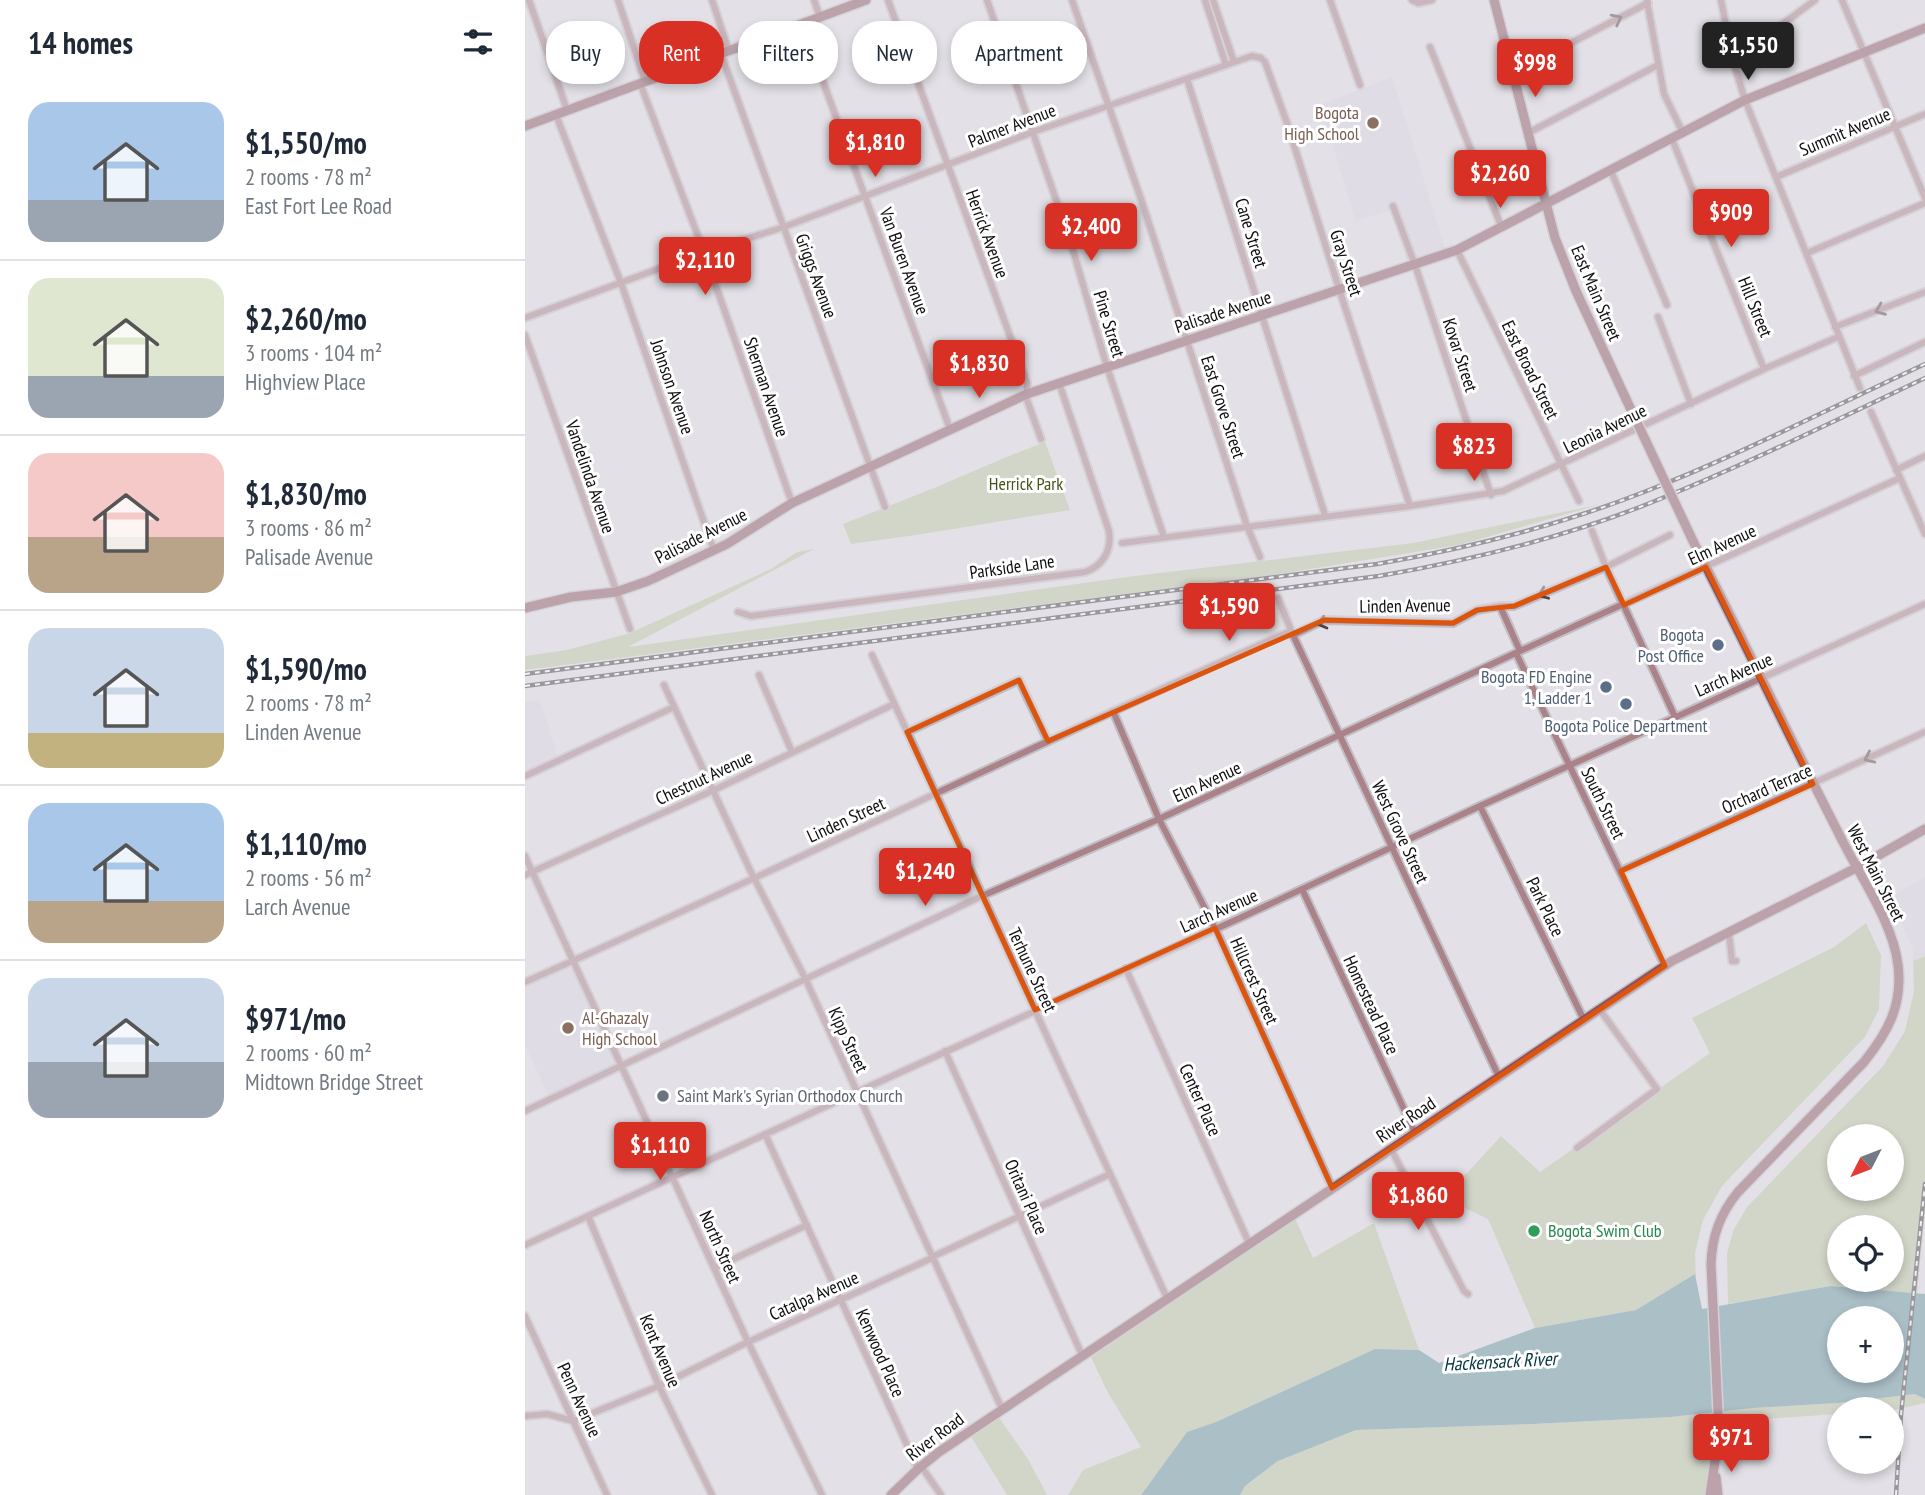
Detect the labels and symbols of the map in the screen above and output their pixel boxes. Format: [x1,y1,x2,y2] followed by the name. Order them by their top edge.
[1610,14,1622,28] one-way arrow
[1691,22,1805,82] pin: $1,550
[1494,40,1576,99] pin: $998
[965,98,1059,153] street label: Palmer Avenue
[1284,101,1360,145] place label: Bogota High School
[1796,102,1894,161] street label: Summit Avenue
[1365,115,1381,131] marker: Bogota High School
[818,120,932,179] pin: $1,810
[1443,150,1557,210] pin: $2,260
[961,186,1014,281] street label: Herrick Avenue
[1690,190,1772,249] pin: $909
[1230,195,1273,271] street label: Cane Street
[874,203,934,317] street label: Van Buren Avenue
[1034,204,1148,263] pin: $2,400
[1325,227,1368,299] street label: Gray Street
[791,230,842,321] street label: Griggs Avenue
[648,238,762,297] pin: $2,110
[1566,242,1627,344] street label: East Main Street
[1733,273,1778,340] street label: Hill Street
[1172,285,1274,338] street label: Palisade Avenue
[1088,288,1130,360] street label: Pine Street
[1875,301,1887,315] one-way arrow
[1438,315,1483,395] street label: Kovar Street
[1497,317,1564,423] street label: East Broad Street
[739,334,794,440] street label: Sherman Avenue
[645,336,699,437] street label: Johnson Avenue
[922,340,1036,400] pin: $1,830
[1196,353,1251,461] street label: East Grove Street
[1559,399,1650,459] street label: Leonia Avenue
[560,416,621,536] street label: Vandelinda Avenue
[1433,424,1515,483] pin: $823
[989,472,1063,495] park label: Herrick Park
[651,503,751,569] street label: Palisade Avenue
[1684,519,1760,570] street label: Elm Avenue
[968,549,1056,584] street label: Parkside Lane
[1172,584,1286,643] pin: $1,590
[1538,586,1550,600] one-way arrow
[1359,593,1451,618] street label: Linden Avenue
[1317,615,1329,629] one-way arrow
[1638,623,1704,667] place label: Bogota Post Office
[1710,637,1726,653] marker: Bogota Post Office
[1691,647,1776,702] street label: Larch Avenue
[1481,665,1592,709] place label: Bogota FD Engine 1, Ladder 1
[1598,679,1614,695] marker: Bogota FD Engine 1, Ladder 1
[1618,696,1634,712] marker: Bogota Police Department
[1545,714,1707,737] place label: Bogota Police Department
[652,745,756,810] street label: Chestnut Avenue
[1864,750,1876,764] one-way arrow
[1169,756,1245,807] street label: Elm Avenue
[1718,758,1816,819] street label: Orchard Terrace
[1576,763,1631,843] street label: South Street
[1367,777,1434,887] street label: West Grove Street
[803,791,889,848] street label: Linden Street
[1842,821,1911,925] street label: West Main Street
[868,848,982,908] pin: $1,240
[1521,873,1570,940] street label: Park Place
[1176,883,1261,938] street label: Larch Avenue
[1003,924,1062,1016] street label: Terhune Street
[1225,934,1284,1028] street label: Hillcrest Street
[1338,952,1404,1058] street label: Homestead Place
[823,1003,874,1076] street label: Kipp Street
[582,1006,658,1050] place label: Al-Ghazaly High School
[560,1020,576,1036] marker: Al-Ghazaly High School
[1174,1060,1227,1140] street label: Center Place
[677,1084,903,1107] place label: Saint Mark's Syrian Orthodox Church
[655,1088,671,1104] marker: Saint Mark's Syrian Orthodox Church
[1372,1091,1440,1148] street label: River Road
[603,1122,717,1182] pin: $1,110
[1827,1124,1904,1200] north arrow
[1000,1156,1053,1238] street label: Oritani Place
[1361,1172,1475,1232] pin: $1,860
[694,1207,747,1287] street label: North Street
[1548,1219,1662,1242] place label: Bogota Swim Club
[1526,1223,1542,1239] marker: Bogota Swim Club
[766,1266,862,1325] street label: Catalpa Avenue
[851,1305,910,1400] street label: Kenwood Place
[635,1311,686,1391] street label: Kent Avenue
[1443,1346,1560,1376] water label: Hackensack River
[552,1359,607,1441] street label: Penn Avenue
[901,1407,968,1466] street label: River Road
[1690,1414,1772,1474] pin: $971

